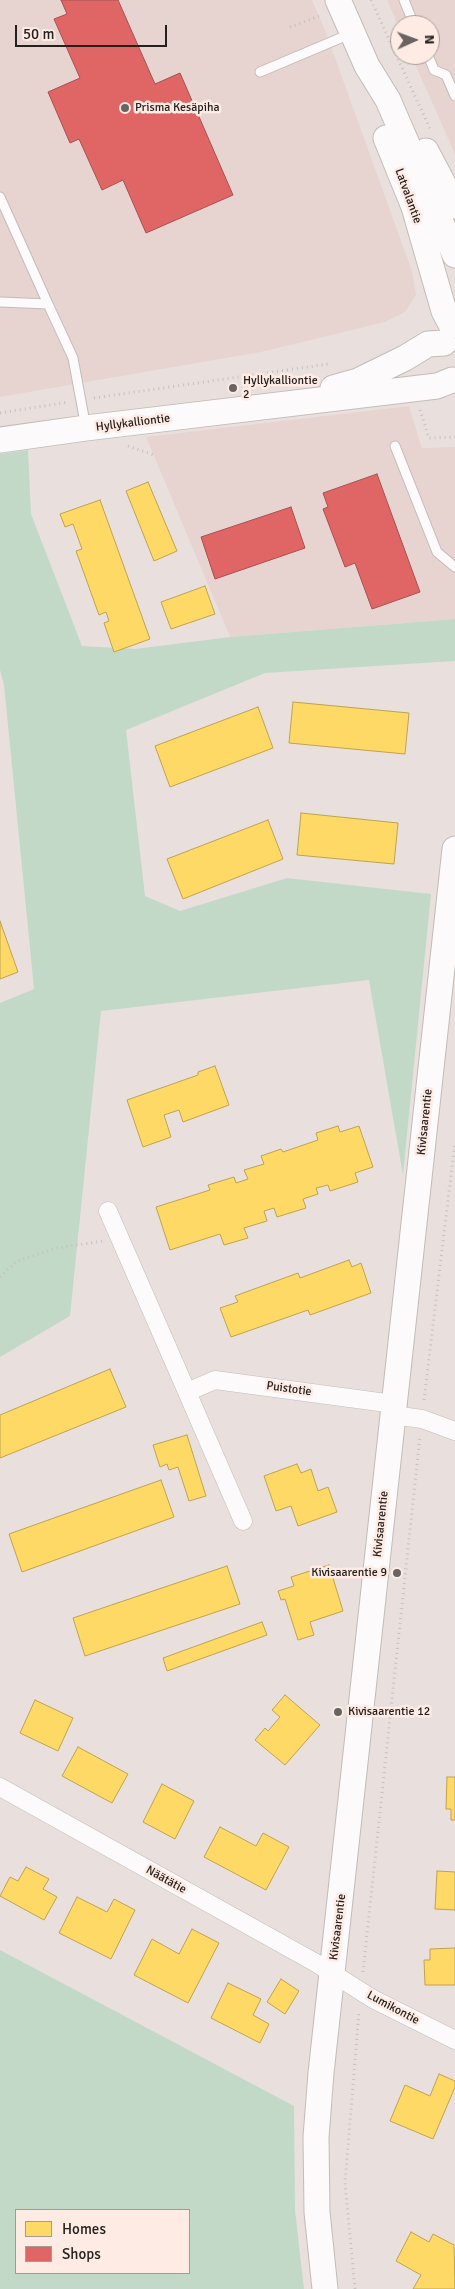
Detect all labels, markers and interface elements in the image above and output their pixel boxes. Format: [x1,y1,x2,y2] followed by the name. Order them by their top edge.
[18,15,170,47] scale bar
[390,15,440,65] north arrow
[23,25,54,43] text: 50 m
[421,34,438,45] text: N
[135,101,220,115] place label: Prisma Kesäpiha
[119,102,131,114] marker: Prisma Kesäpiha
[391,166,425,226] street label: Latvalantie
[243,374,318,402] place label: Hyllykalliontie 2
[227,382,239,394] marker: Hyllykalliontie 2
[95,411,171,435] street label: Hyllykalliontie
[414,1088,436,1156] street label: Kivisaarentie
[265,1379,313,1399] street label: Puistotie
[370,1490,392,1558] street label: Kivisaarentie
[311,1566,387,1580] place label: Kivisaarentie 9
[391,1567,403,1579] marker: Kivisaarentie 9
[348,1705,430,1719] place label: Kivisaarentie 12
[332,1706,344,1718] marker: Kivisaarentie 12
[143,1863,189,1897] street label: Näätätie
[327,1893,349,1961] street label: Kivisaarentie
[364,1988,422,2028] street label: Lumikontie
[15,2209,190,2274] legend
[62,2220,106,2238] text: Homes
[62,2245,101,2263] text: Shops

